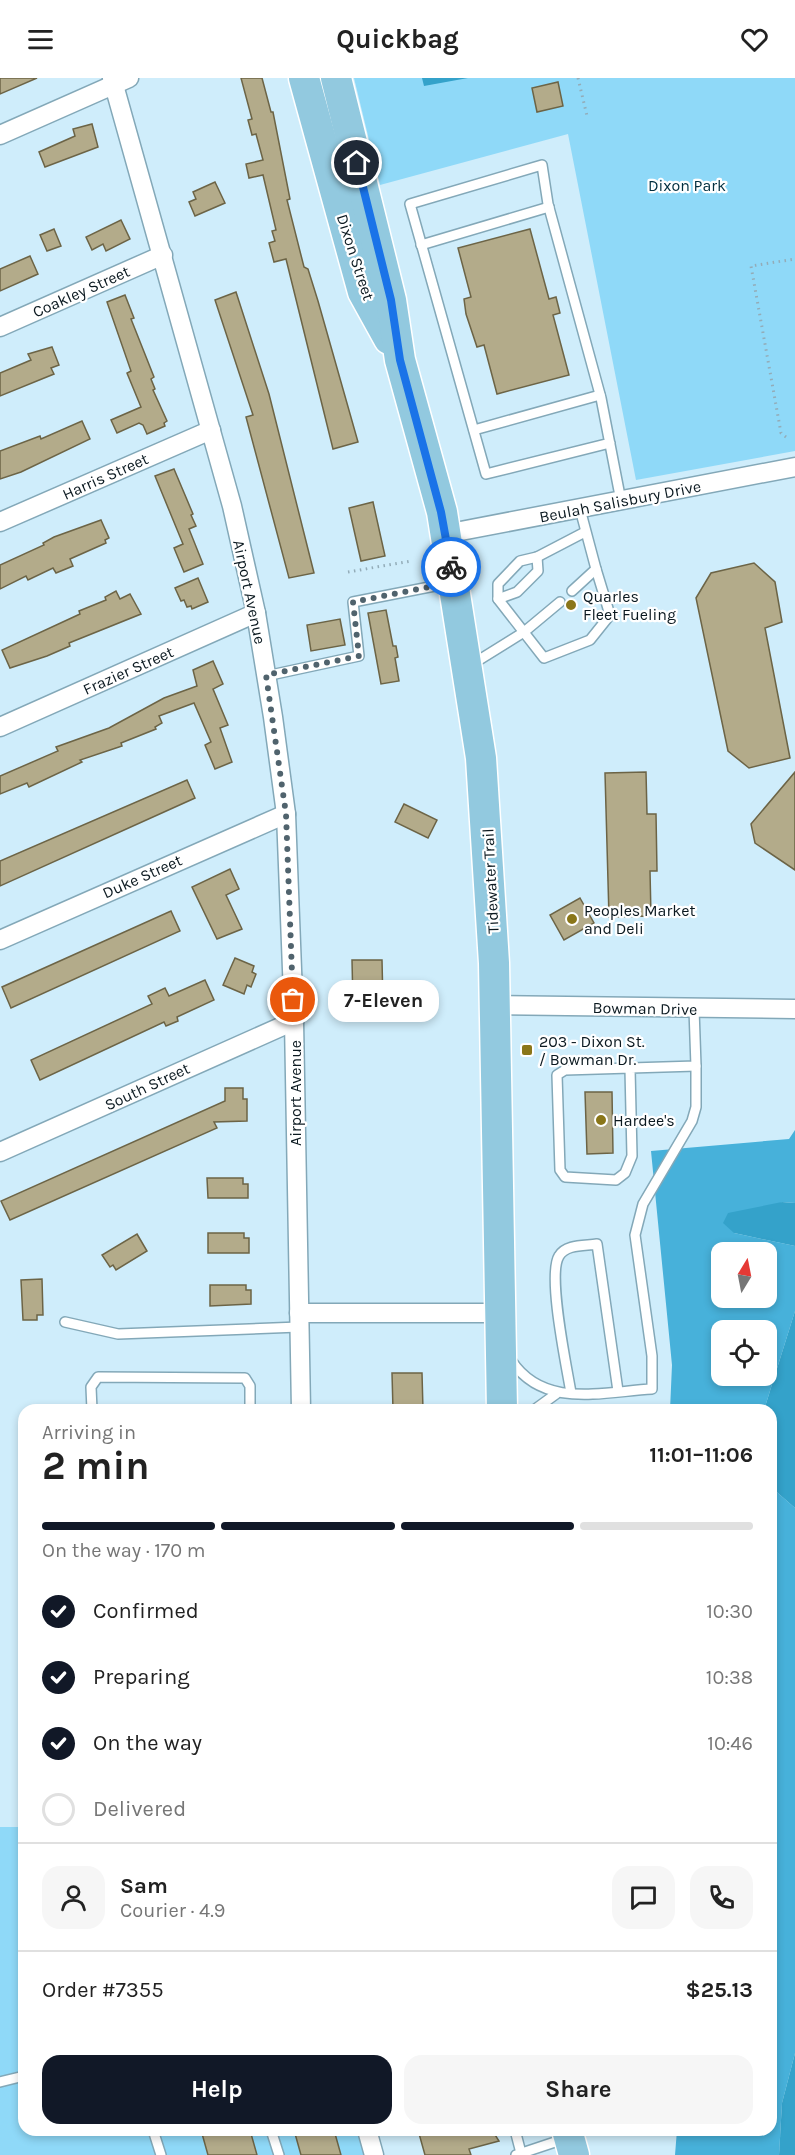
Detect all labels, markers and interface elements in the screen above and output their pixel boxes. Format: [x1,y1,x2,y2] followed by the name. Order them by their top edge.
[24,23,57,56] icon: menu
[336,23,459,55] text: Quickbag
[738,23,771,56] icon: heart
[331,137,382,188] pin
[340,146,373,179] icon: home
[648,176,726,195] park label: Dixon Park
[333,212,378,303] street label: Dixon Street
[30,262,133,321] street label: Coakley Street
[59,449,151,504] street label: Harris Street
[538,476,703,526] street label: Beulah Salisbury Drive
[421,537,481,597] courier
[229,538,270,646] street label: Airport Avenue
[435,551,468,584] icon: bike
[583,587,676,624] place label: Quarles Fleet Fueling
[564,598,578,612] marker: Quarles Fleet Fueling
[80,642,176,699] street label: Frazier Street
[478,828,503,934] street label: Tidewater Trail
[99,850,185,902] street label: Duke Street
[584,901,695,938] place label: Peoples Market and Deli
[565,912,579,926] marker: Peoples Market and Deli
[267,974,318,1025] pin
[329,979,440,1021] callout: 7-Eleven
[276,983,309,1016] icon: bag
[344,989,423,1012] text: 7-Eleven
[592,998,698,1019] street label: Bowman Drive
[539,1032,645,1069] place label: 203 - Dixon St. / Bowman Dr.
[286,1040,305,1146] street label: Airport Avenue
[520,1043,534,1057] marker: 203 - Dixon St. / Bowman Dr.
[102,1059,193,1114] street label: South Street
[613,1111,675,1130] place label: Hardee's
[594,1113,608,1127] marker: Hardee's
[711,1242,777,1308] north arrow
[711,1242,777,1386] map controls
[711,1320,777,1386] button: locate
[42,1421,136,1444] text: Arriving in
[649,1442,753,1468] text: 11:01–11:06
[42,1443,150,1489] text: 2 min
[42,1539,206,1562] text: On the way · 170 m
[42,1595,75,1628] icon: check
[93,1598,199,1624] text: Confirmed
[706,1600,753,1623] text: 10:30
[42,1661,75,1694] icon: check
[93,1664,190,1690] text: Preparing
[706,1666,753,1689] text: 10:38
[42,1727,75,1760] icon: check
[93,1730,202,1756] text: On the way
[707,1732,753,1755] text: 10:46
[93,1796,186,1822] text: Delivered
[42,1866,105,1929] button: person
[612,1866,675,1929] button: chat
[690,1866,753,1929] button: phone
[120,1873,168,1899] text: Sam
[120,1899,225,1922] text: Courier · 4.9
[42,1977,164,2003] text: Order #7355
[685,1977,753,2003] text: $25.13
[42,2055,392,2124] button: Help
[404,2055,753,2124] button: Share

